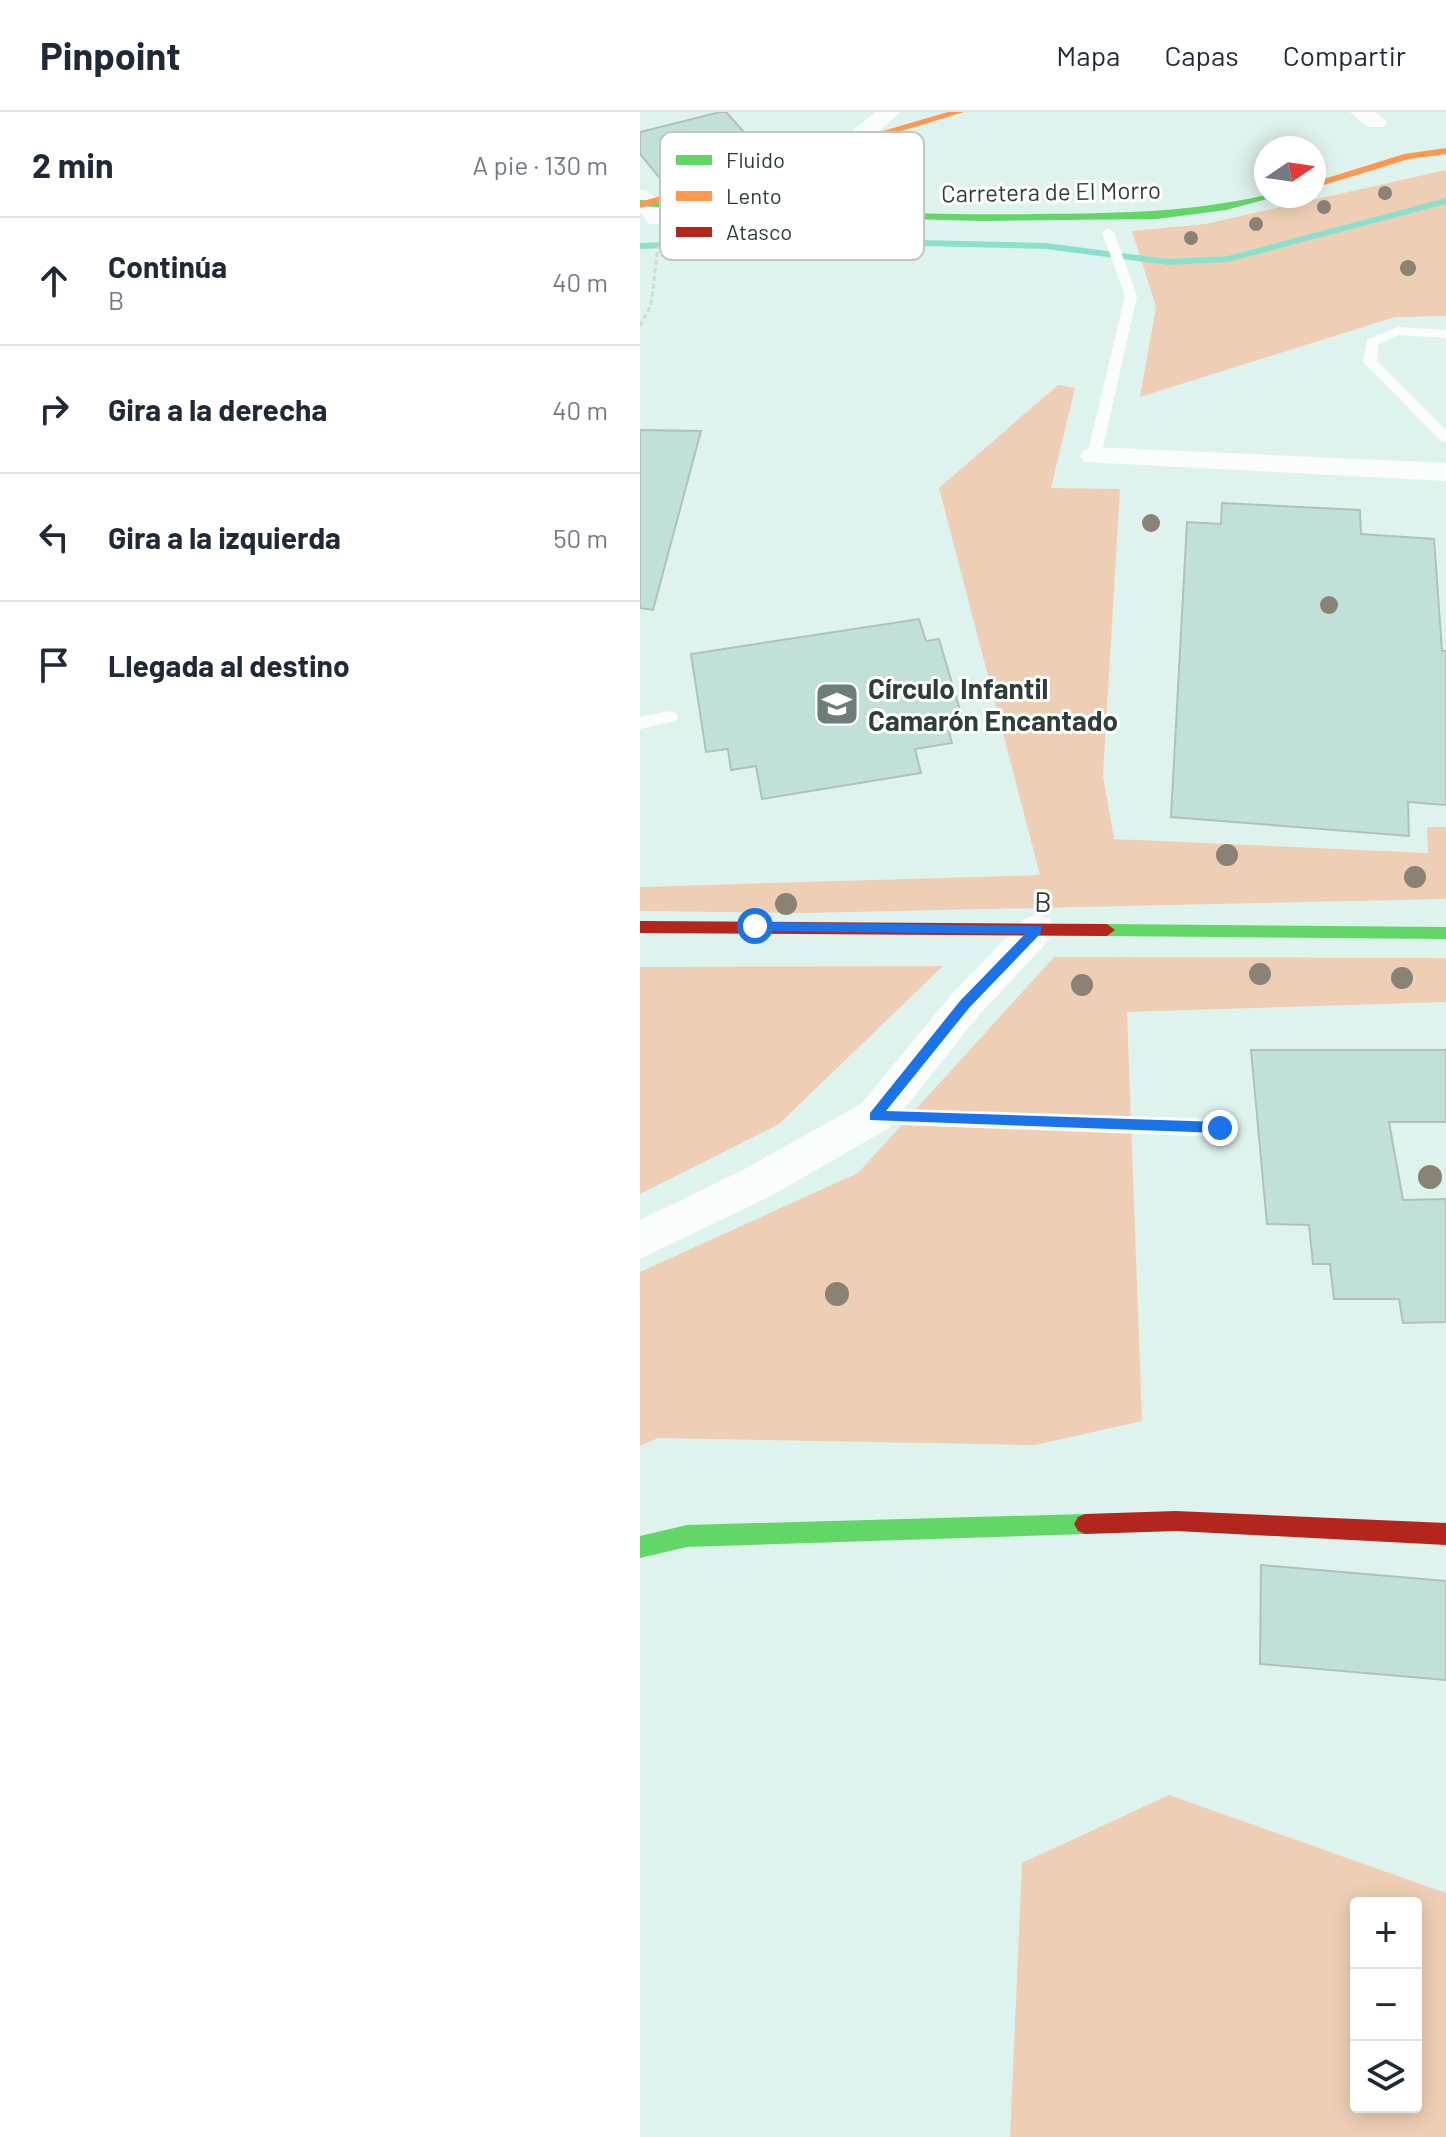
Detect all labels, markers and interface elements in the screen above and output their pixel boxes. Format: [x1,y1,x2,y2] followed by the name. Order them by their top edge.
[40,32,181,78] text: Pinpoint
[1056,38,1120,72] text: Mapa
[1164,38,1239,72] text: Capas
[1283,38,1406,72] text: Compartir
[660,132,924,260] legend
[1254,136,1326,208] north arrow
[32,144,114,185] text: 2 min
[726,146,785,172] text: Fluido
[472,149,608,180] text: A pie · 130 m
[941,175,1161,207] street label: Carretera de El Morro
[726,182,782,208] text: Lento
[726,218,792,244] text: Atasco
[108,248,227,284] text: Continúa
[32,259,76,303] icon: ahead
[552,266,608,297] text: 40 m
[108,284,124,315] text: B
[32,387,76,431] icon: right
[108,391,327,427] text: Gira a la derecha
[552,394,608,425] text: 40 m
[32,515,76,559] icon: left
[108,519,341,555] text: Gira a la izquierda
[553,522,608,553] text: 50 m
[32,643,76,687] icon: arrive
[108,647,350,683] text: Llegada al destino
[868,671,1118,737] place label: Círculo Infantil Camarón Encantado
[813,680,861,728] school or university icon: Círculo Infantil Camarón Encantado
[1034,884,1052,918] street label: B
[737,908,773,944] route start
[1202,1110,1238,1146] route end
[1350,1897,1422,2113] map controls
[1350,1897,1422,1969] button: +
[1350,1969,1422,2041] button: −
[1350,2041,1422,2113] button: layers

